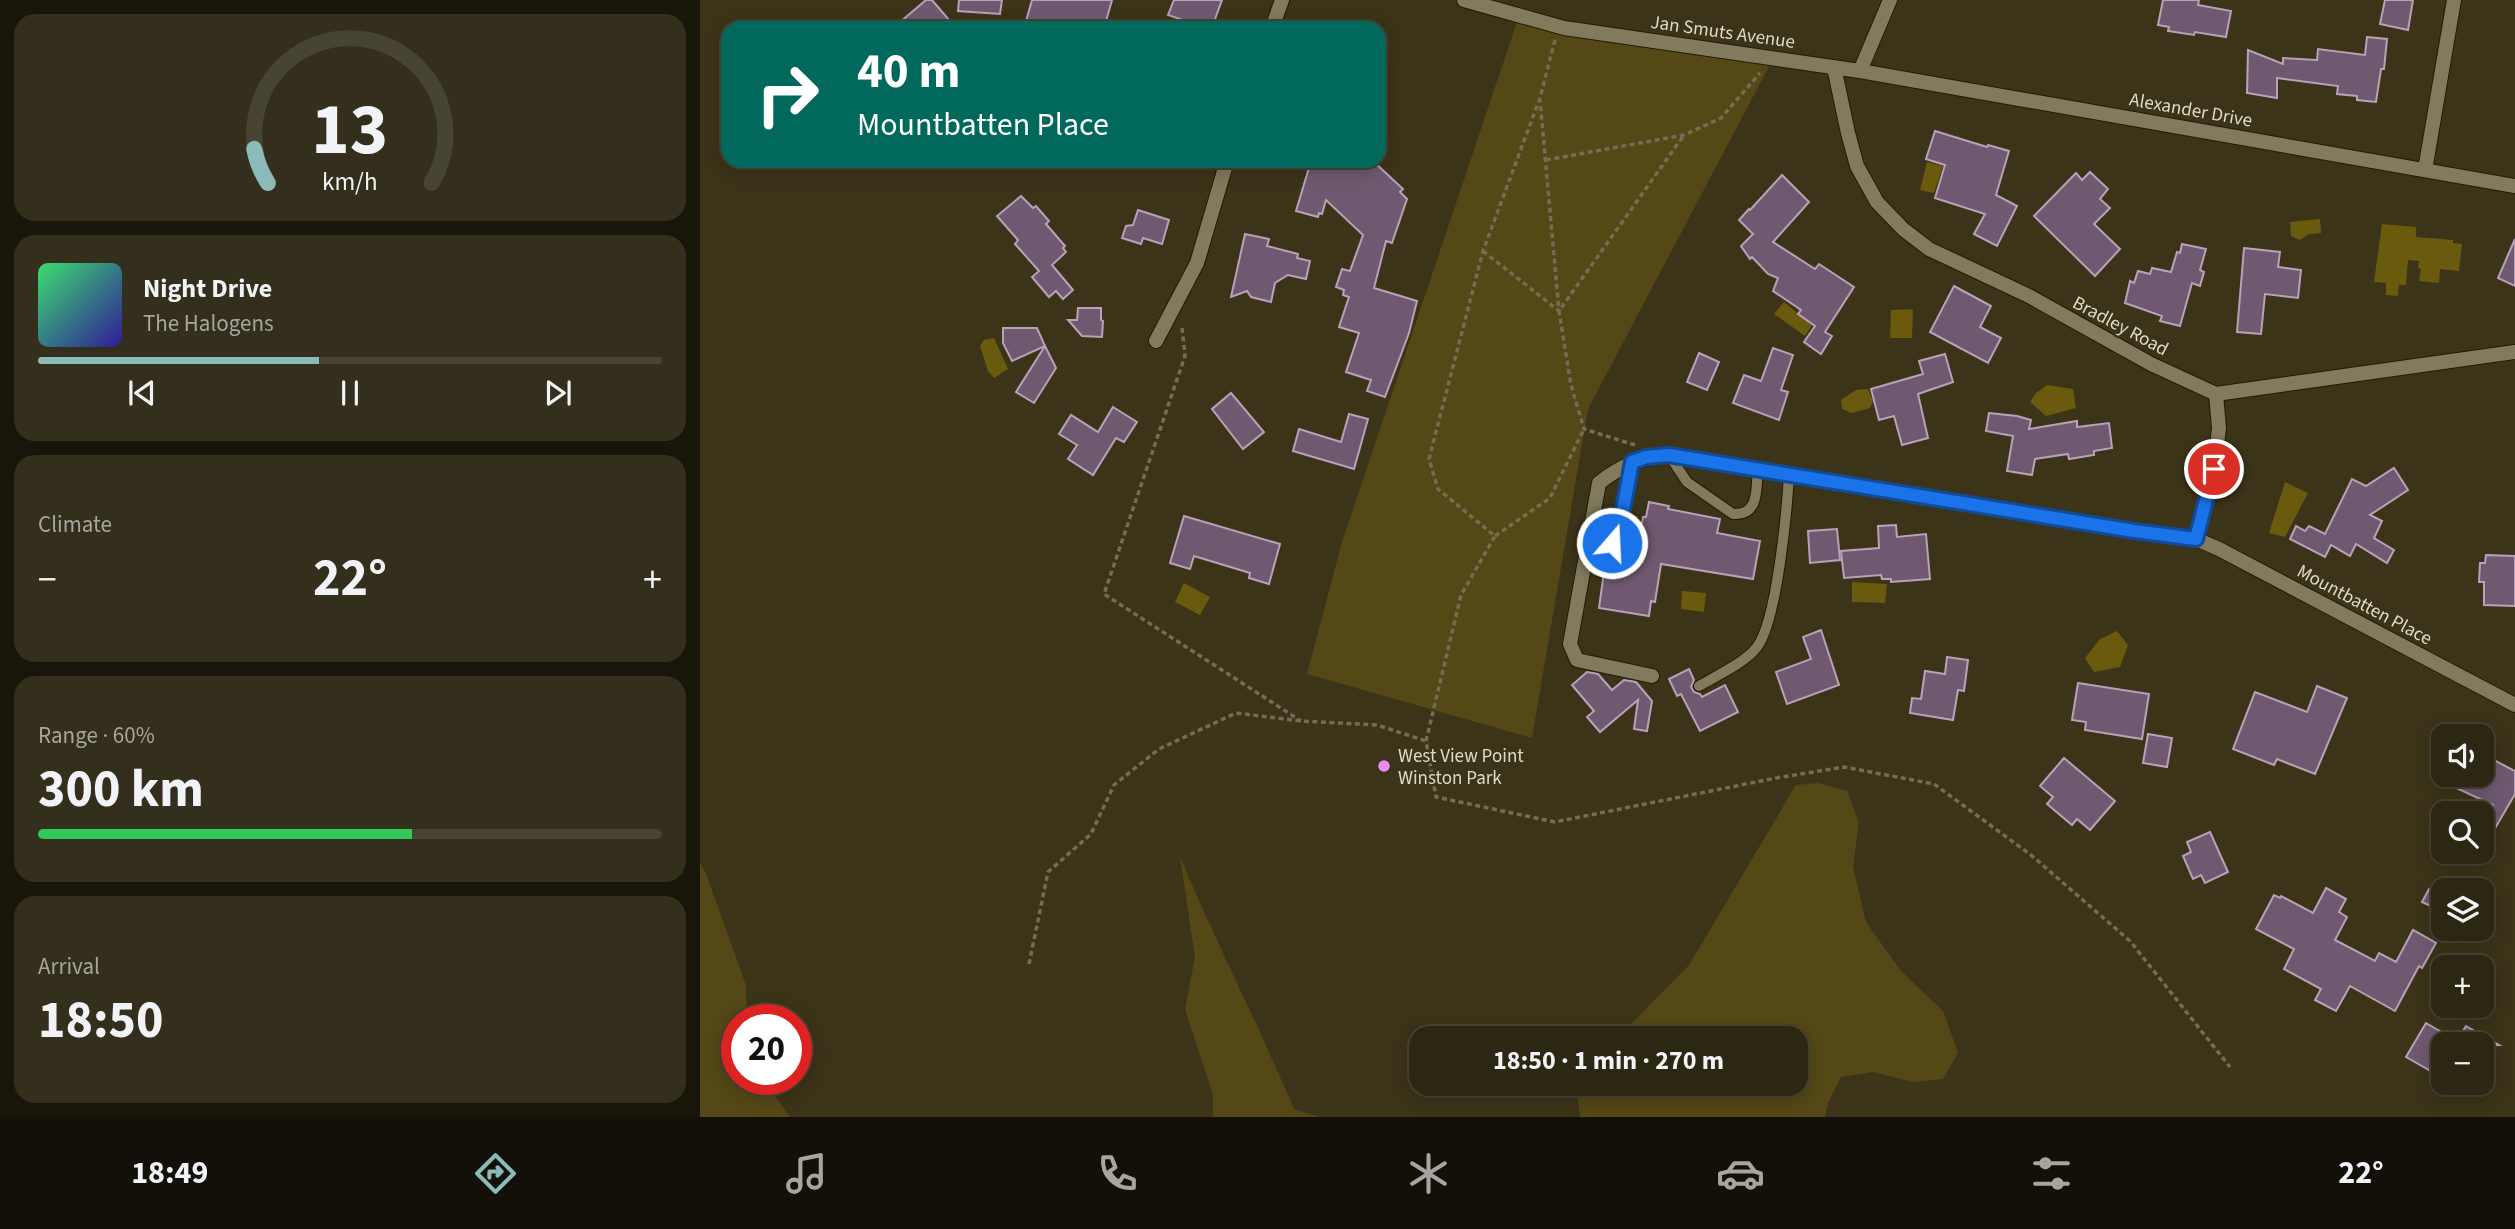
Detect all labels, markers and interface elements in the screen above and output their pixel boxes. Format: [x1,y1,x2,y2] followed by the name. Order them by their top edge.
[1649,9,1797,56] street label: Jan Smuts Avenue
[857,37,961,107] text: 40 m
[742,49,833,140] icon: right
[312,79,388,183] text: 13
[2127,86,2254,135] street label: Alexander Drive
[857,102,1109,148] text: Mountbatten Place
[322,164,378,200] text: km/h
[143,270,272,307] text: Night Drive
[2067,290,2173,363] street label: Bradley Road
[143,307,274,340] text: The Halogens
[123,374,161,412] icon: previous
[331,374,369,412] icon: pause
[539,374,577,412] icon: next
[2184,439,2244,499] pin
[2195,450,2233,488] icon: arrive
[1575,506,1649,580] position arrow
[38,508,112,541] text: Climate
[313,542,387,616] text: 22°
[38,553,57,607] text: −
[643,553,662,607] text: +
[2292,558,2437,652] street label: Mountbatten Place
[38,719,155,752] text: Range · 60%
[2431,724,2494,1095] map controls
[2431,724,2494,787] button: sound
[1398,743,1524,792] place label: West View Point Winston Park
[38,753,204,827] text: 300 km
[1376,758,1392,774] marker: West View Point Winston Park
[2431,801,2494,864] button: search
[2431,878,2494,941] button: layers
[38,950,100,983] text: Arrival
[2431,955,2494,1018] button: +
[38,984,163,1058] text: 18:50
[721,1004,812,1095] speed limit sign: 20
[2431,1032,2494,1095] button: −
[1493,1042,1724,1079] text: 18:50 · 1 min · 270 m
[471,1149,520,1198] icon: directions
[782,1149,831,1198] icon: music
[1093,1149,1142,1198] icon: phone
[1404,1149,1453,1198] icon: climate
[1716,1149,1765,1198] icon: car
[2027,1149,2076,1198] icon: filters
[131,1150,208,1196] text: 18:49
[2338,1150,2384,1196] text: 22°

